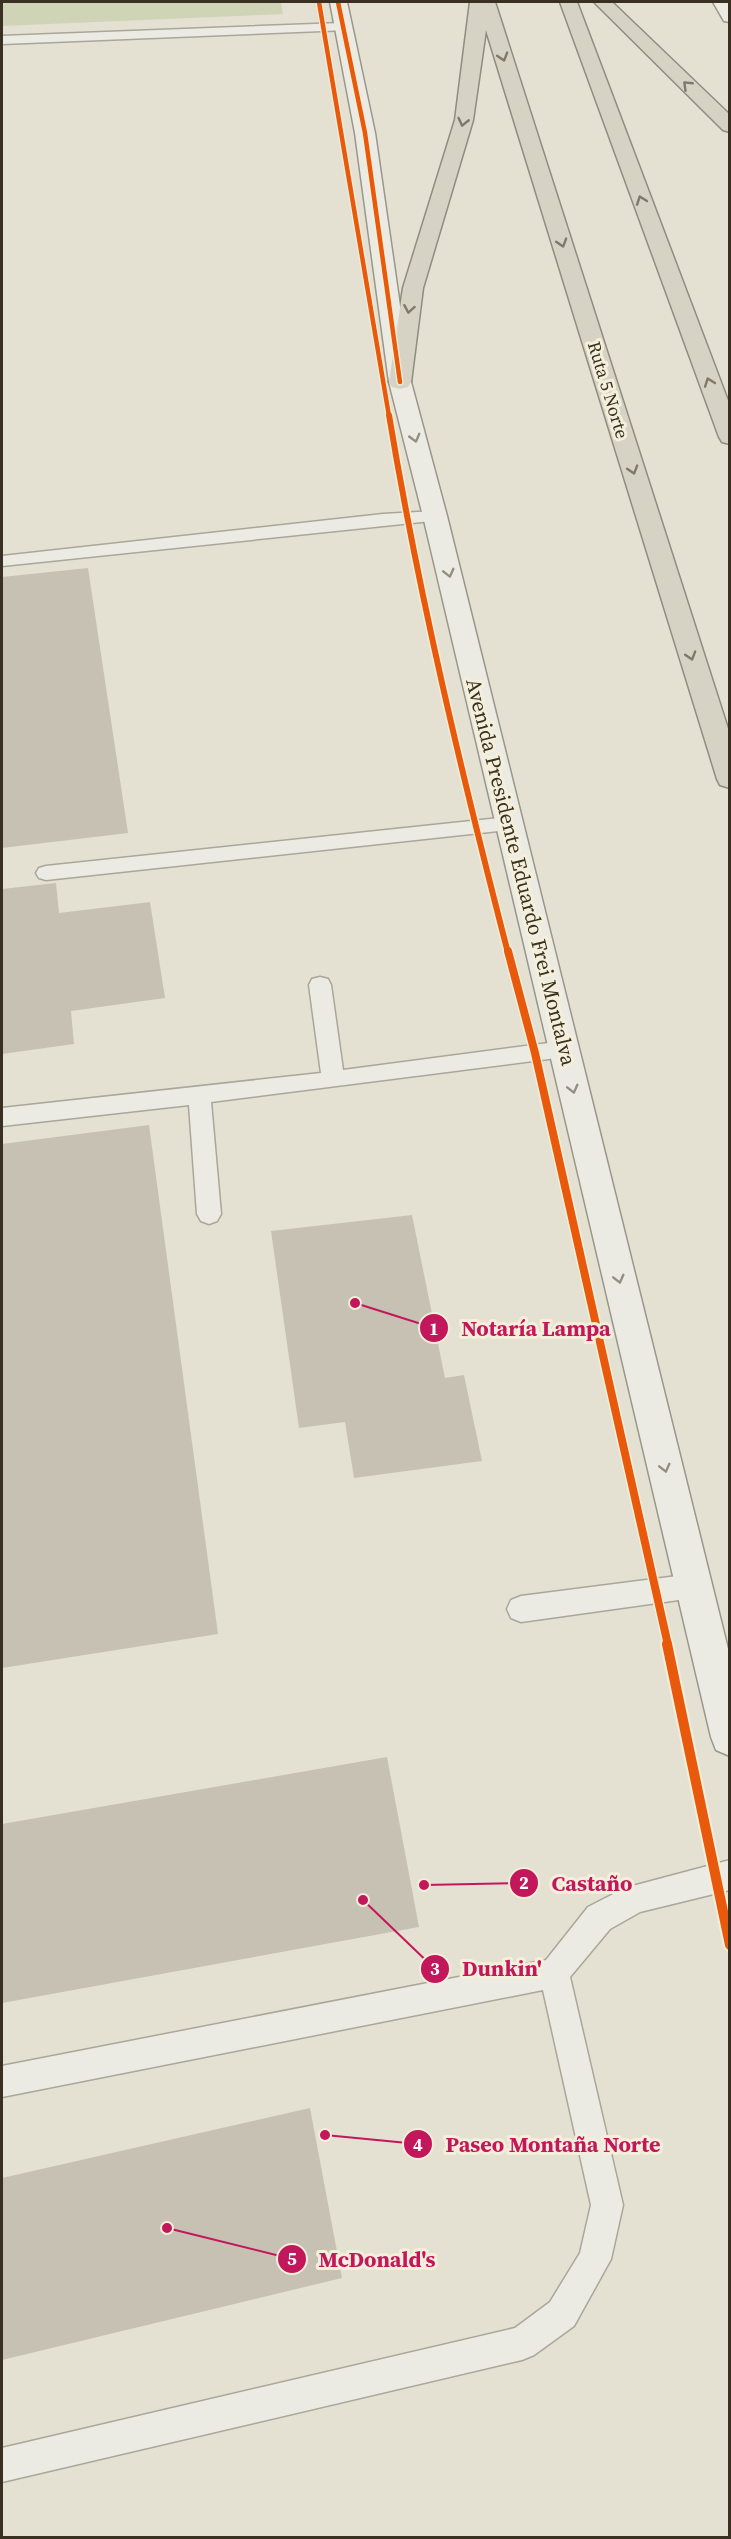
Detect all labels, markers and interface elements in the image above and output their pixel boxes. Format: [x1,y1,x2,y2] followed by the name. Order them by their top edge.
[496,51,509,62] one-way arrow
[684,81,694,92] one-way arrow
[457,117,470,127] one-way arrow
[636,195,649,205] one-way arrow
[555,237,567,248] one-way arrow
[403,304,416,314] one-way arrow
[582,338,635,441] street label: Ruta 5 Norte
[704,378,716,389] one-way arrow
[407,433,420,443] one-way arrow
[626,464,638,475] one-way arrow
[441,568,454,578] one-way arrow
[684,650,696,661] one-way arrow
[459,675,584,1069] street label: Avenida Presidente Eduardo Frei Montalva
[566,1084,579,1094] one-way arrow
[612,1273,625,1283] one-way arrow
[419,1308,623,1348] callout: Notaría Lampa
[461,1313,611,1343] text: Notaría Lampa
[429,1316,439,1341] text: 1
[657,1463,670,1473] one-way arrow
[509,1863,644,1903] callout: Castaño
[552,1868,632,1898] text: Castaño
[519,1870,529,1895] text: 2
[420,1949,554,1989] callout: Dunkin'
[462,1953,542,1983] text: Dunkin'
[430,1956,440,1981] text: 3
[403,2124,672,2164] callout: Paseo Montaña Norte
[446,2129,660,2159] text: Paseo Montaña Norte
[413,2132,423,2157] text: 4
[277,2239,448,2279] callout: McDonald's
[319,2244,435,2274] text: McDonald's
[287,2246,297,2271] text: 5

